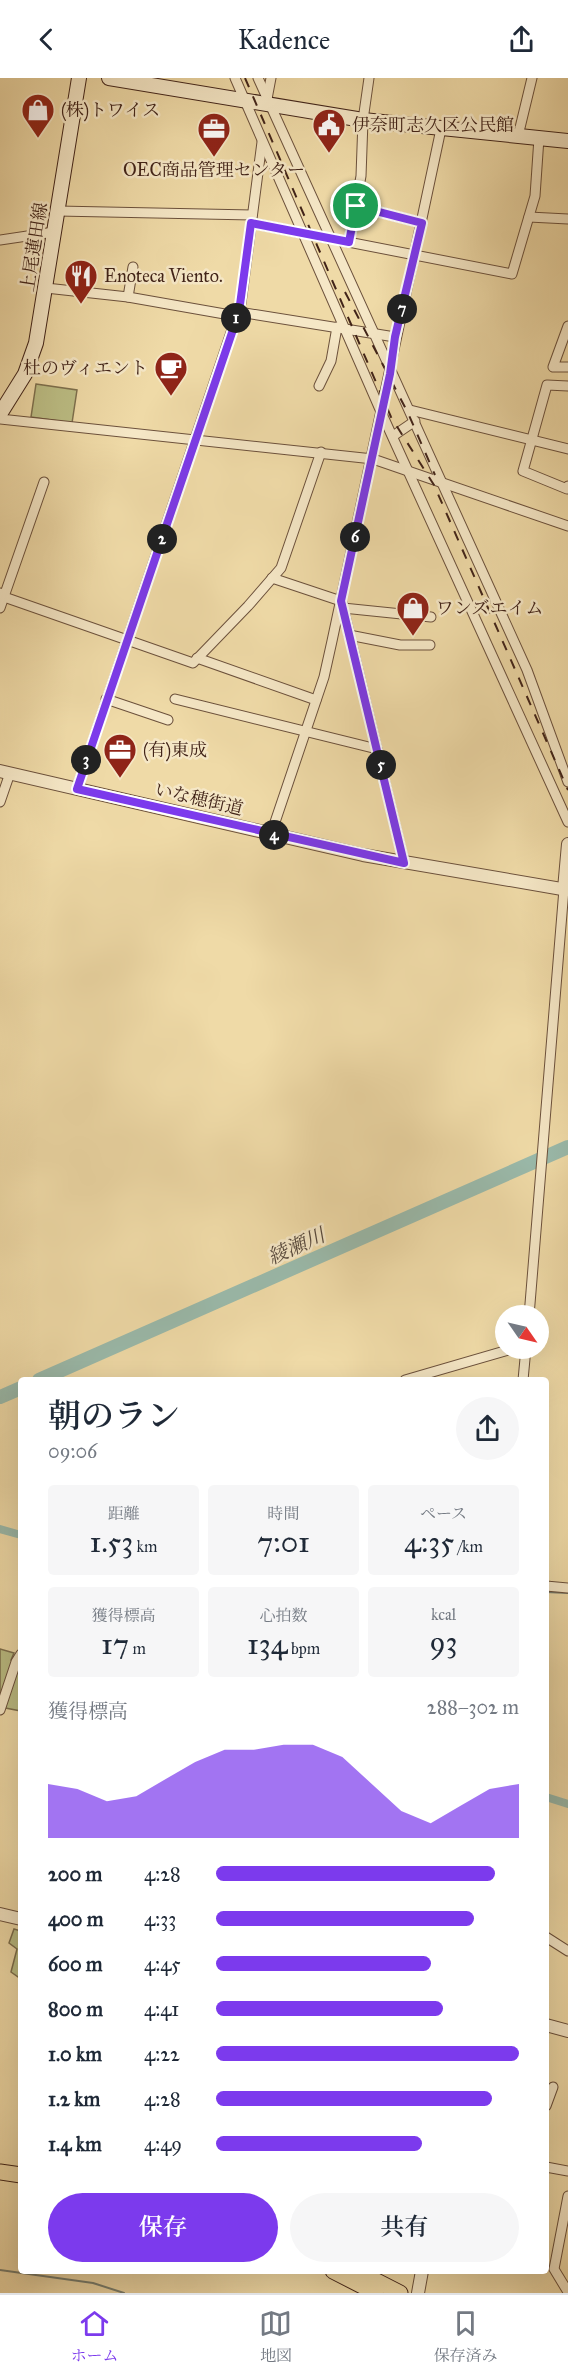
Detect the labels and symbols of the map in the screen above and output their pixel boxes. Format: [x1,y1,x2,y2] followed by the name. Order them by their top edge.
[20,92,56,139] shop icon: (株)トワイス
[61,99,160,122] place label: (株)トワイス
[311,107,347,154] public building icon: 伊奈町志久区公民館
[196,111,232,158] office icon: OEC商品管理センター
[352,114,514,136] place label: 伊奈町志久区公民館
[123,159,305,181] place label: OEC商品管理センター
[330,180,381,231] pin
[16,201,52,293] street label: 上尾蓮田線
[63,258,99,305] restaurant icon: Enoteca Viento.
[104,265,223,287] place label: Enoteca Viento.
[387,294,417,324] pin: 7
[221,303,251,333] pin: 1
[153,350,189,397] cafe icon: 杜のヴィエント
[23,357,148,379] place label: 杜のヴィエント
[340,522,370,552] pin: 6
[147,524,177,554] pin: 2
[395,590,431,637] shop icon: ワンズエイム
[436,597,543,619] place label: ワンズエイム
[102,732,138,779] office icon: (有)東成
[143,739,207,762] place label: (有)東成
[71,745,101,775] pin: 3
[366,750,396,780] pin: 5
[153,778,245,820] street label: いな穂街道
[259,820,289,850] pin: 4
[264,1222,330,1269] water label: 綾瀬川
[495,1305,549,1359] north arrow

